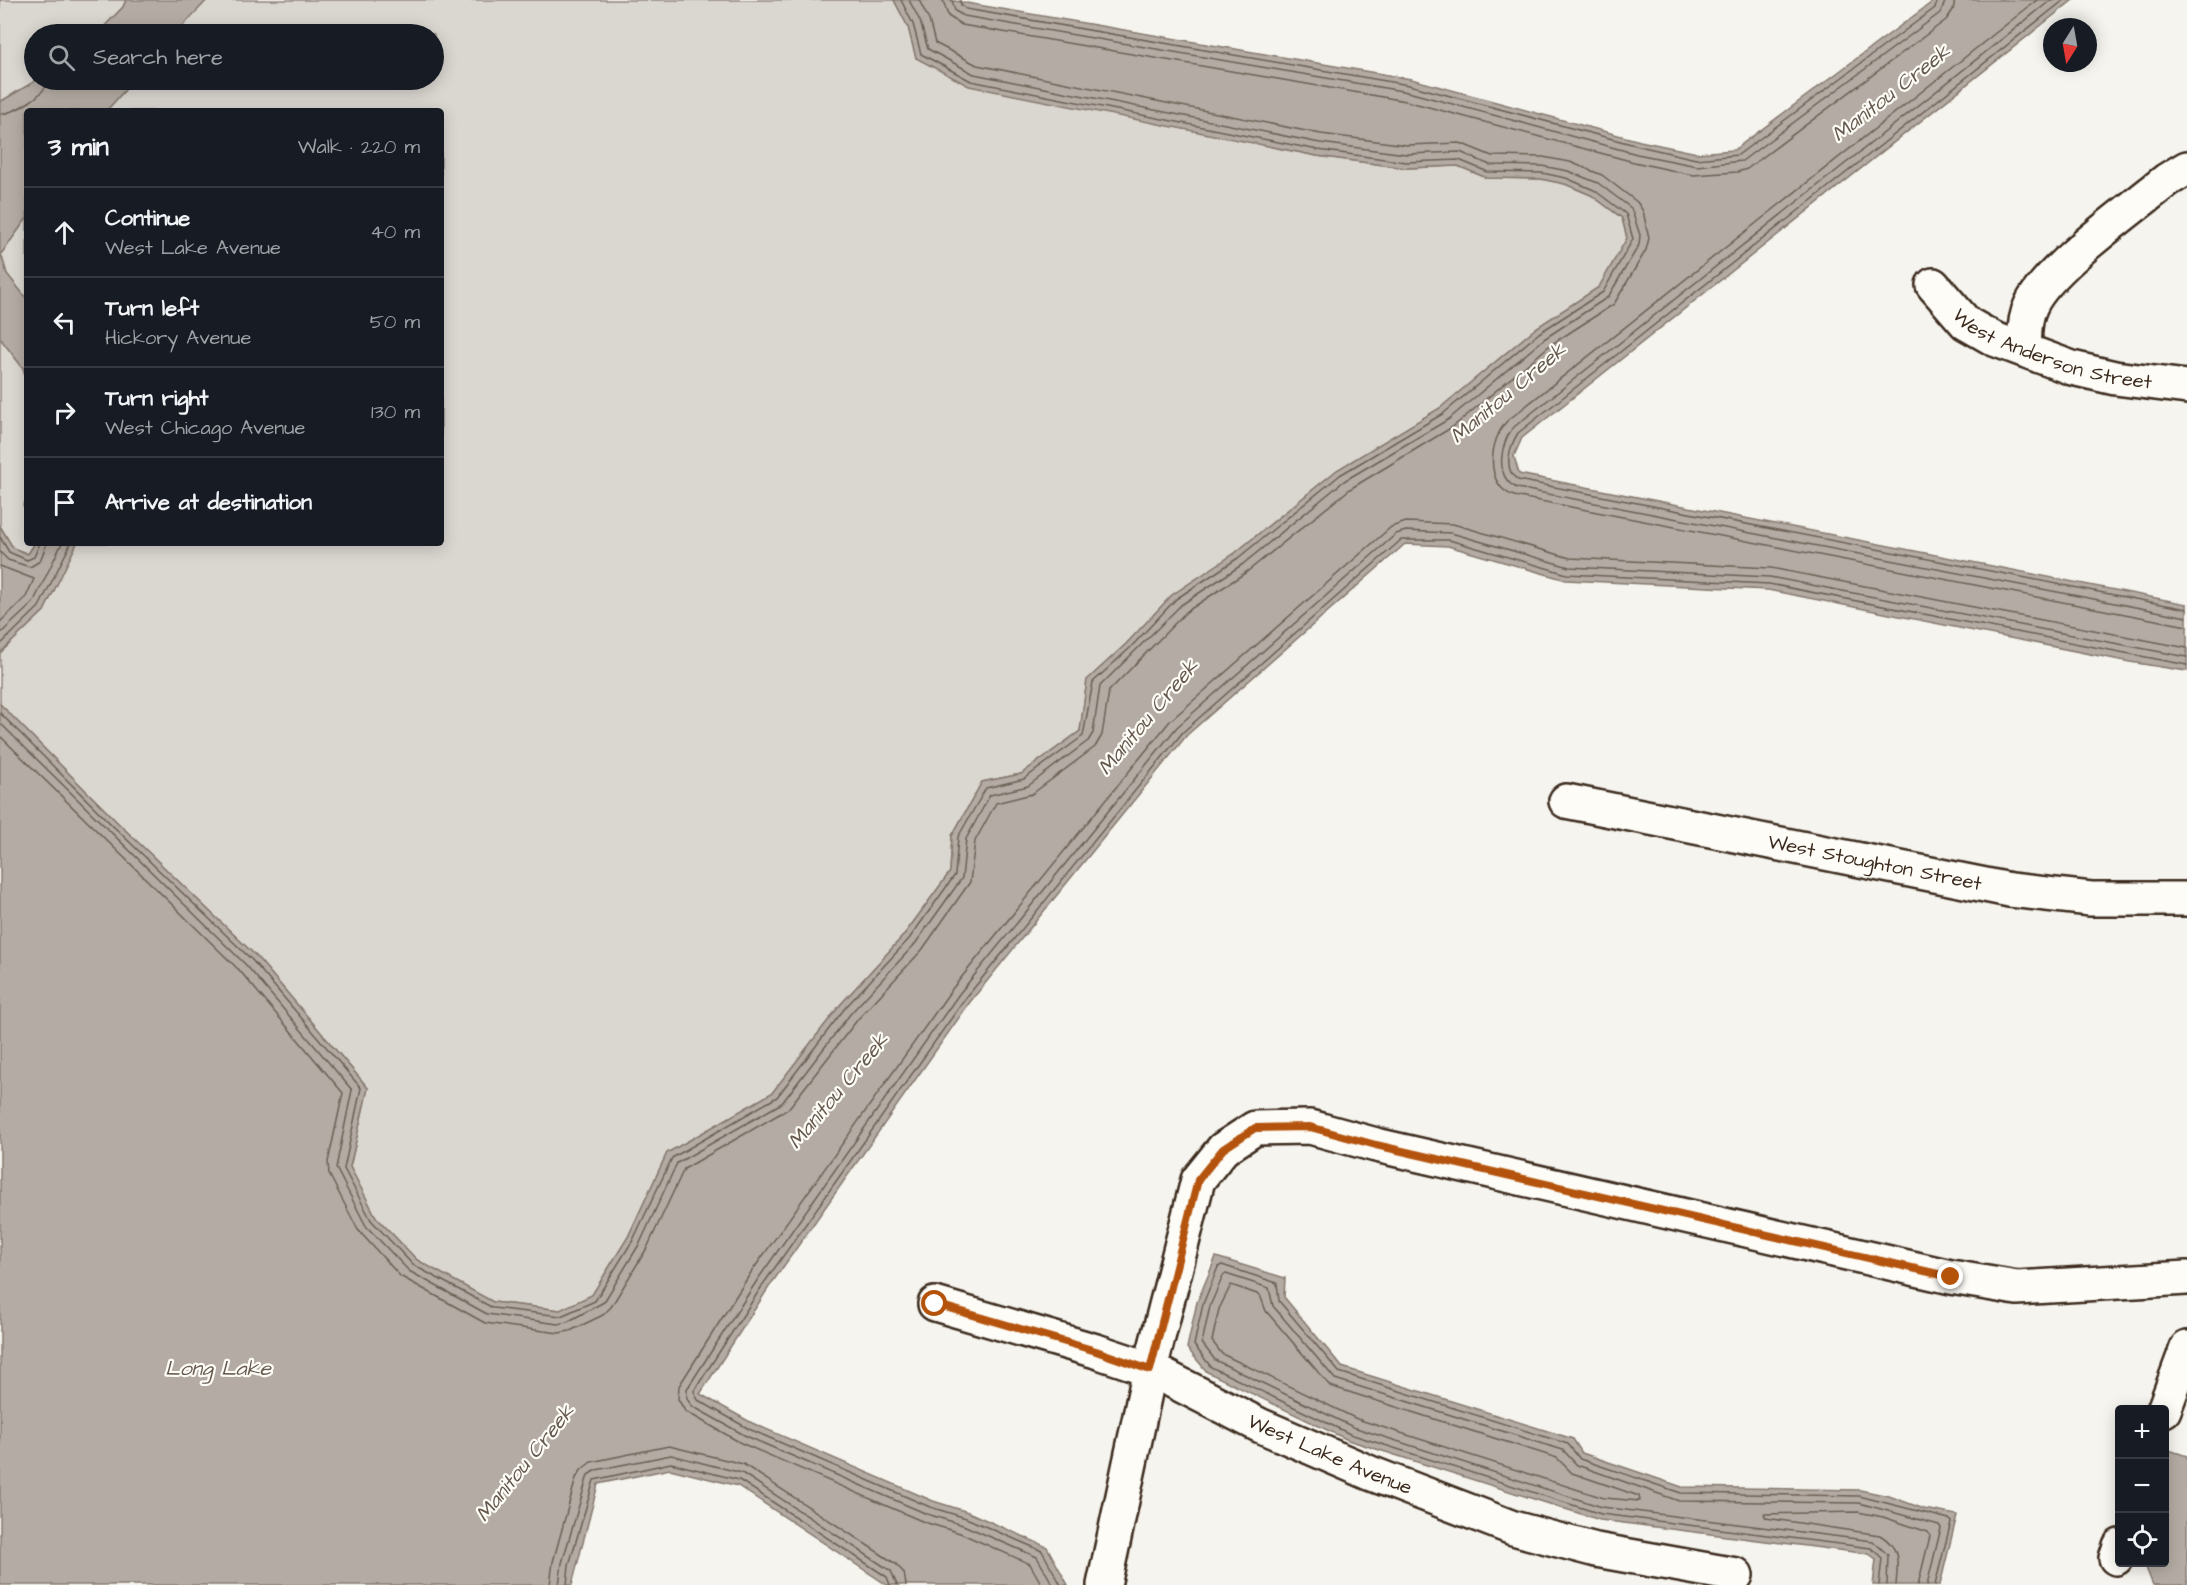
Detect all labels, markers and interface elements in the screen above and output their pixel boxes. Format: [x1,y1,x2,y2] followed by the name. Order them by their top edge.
[2043,18,2097,72] north arrow
[24,24,444,90] search box
[1826,37,1957,149] water label: Manitou Creek
[45,41,78,74] icon: search
[93,42,223,73] text: Search here
[48,129,109,165] text: 3 min
[298,133,420,161] text: Walk · 220 m
[105,203,190,234] text: Continue
[48,216,81,249] icon: ahead
[370,218,420,246] text: 40 m
[105,234,281,262] text: West Lake Avenue
[105,293,199,324] text: Turn left
[1945,302,2153,396] street label: West Anderson Street
[48,306,81,339] icon: left
[370,308,420,336] text: 50 m
[105,324,251,352] text: Hickory Avenue
[1444,335,1573,450] water label: Manitou Creek
[105,383,208,414] text: Turn right
[48,396,81,429] icon: right
[371,398,420,426] text: 130 m
[105,414,305,442] text: West Chicago Avenue
[48,486,81,519] icon: arrive
[105,487,312,518] text: Arrive at destination
[1091,652,1206,781] water label: Manitou Creek
[1765,828,1984,898] street label: West Stoughton Street
[781,1026,896,1155] water label: Manitou Creek
[1937,1263,1963,1289] route end
[921,1290,947,1316] route start
[165,1354,272,1384] water label: Long Lake
[469,1397,582,1528] water label: Manitou Creek
[2115,1405,2169,1567] map controls
[2115,1405,2169,1459] button: +
[1243,1407,1416,1502] street label: West Lake Avenue
[2115,1459,2169,1513] button: −
[2115,1513,2169,1567] button: locate

